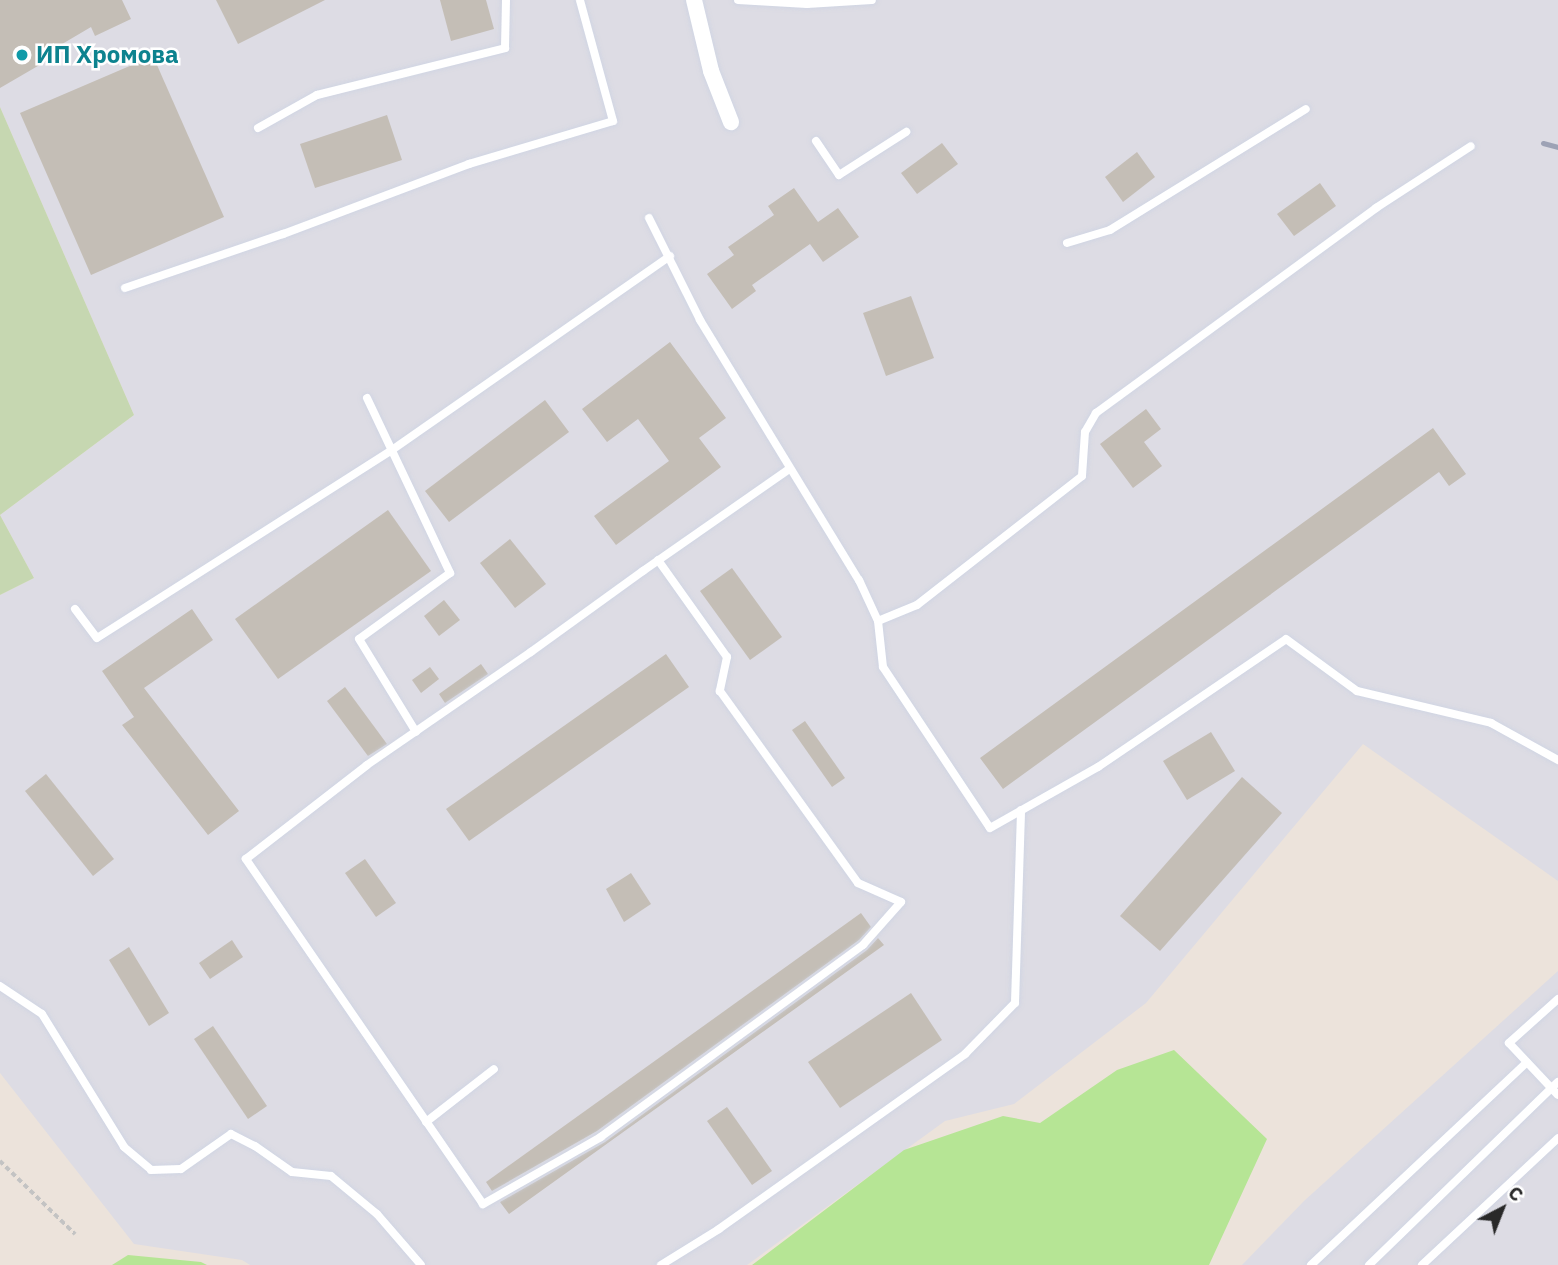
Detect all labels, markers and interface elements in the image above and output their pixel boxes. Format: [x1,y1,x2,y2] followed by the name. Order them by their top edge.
[36,41,179,69] place label: ИП Хромова
[14,47,30,63] marker: ИП Хромова
[1467,1174,1537,1244] north arrow
[1503,1180,1529,1206] text: С

